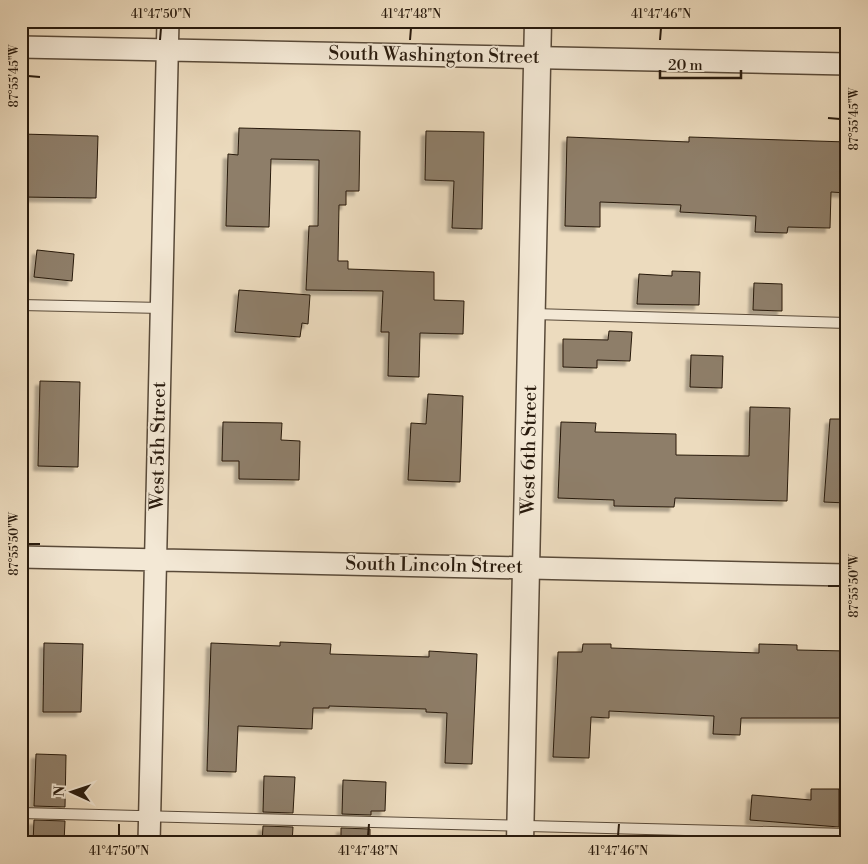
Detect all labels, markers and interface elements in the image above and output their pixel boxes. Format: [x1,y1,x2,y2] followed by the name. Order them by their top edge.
[131,7,191,22] text: 41°47'50"N
[381,7,441,22] text: 41°47'48"N
[631,7,691,22] text: 41°47'46"N
[328,41,540,69] street label: South Washington Street
[7,43,22,107] text: 87°55'45"W
[660,48,742,80] scale bar
[668,56,703,75] text: 20 m
[847,86,862,150] text: 87°55'45"W
[145,381,171,512] street label: West 5th Street
[516,385,542,516] street label: West 6th Street
[7,511,22,576] text: 87°55'50"W
[345,551,523,579] street label: South Lincoln Street
[847,553,862,618] text: 87°55'50"W
[48,766,98,816] north arrow
[51,785,69,797] text: N
[89,844,149,859] text: 41°47'50"N
[338,844,398,859] text: 41°47'48"N
[588,844,648,859] text: 41°47'46"N

